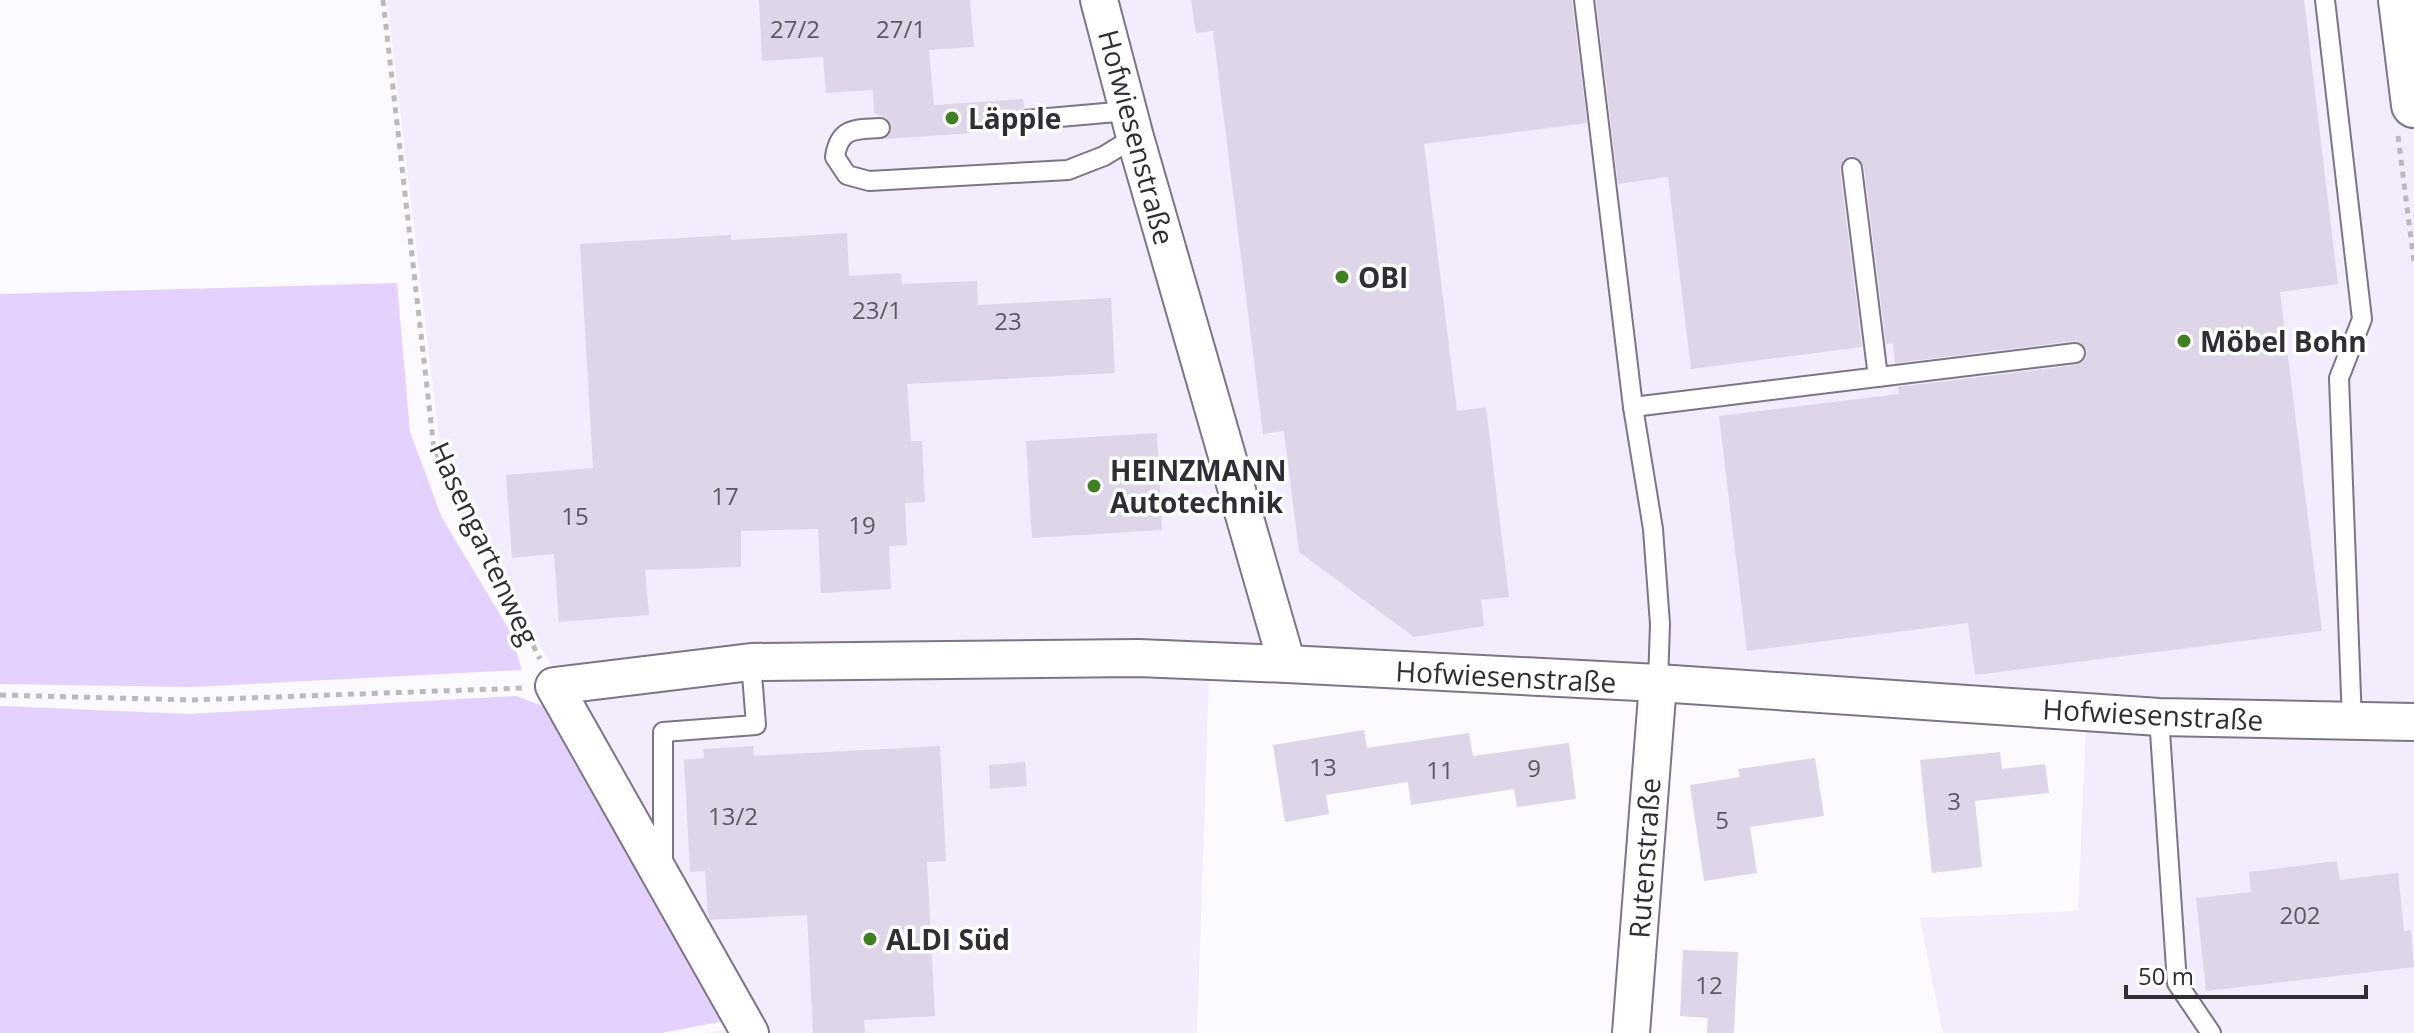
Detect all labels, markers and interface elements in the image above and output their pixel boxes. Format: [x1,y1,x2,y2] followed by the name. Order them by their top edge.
[770,12,820,45] house number: 27/2
[876,12,926,45] house number: 27/1
[1090,25,1184,249] street label: Hofwiesenstraße
[968,99,1061,137] place label: Läpple
[943,109,961,127] marker: Läpple
[1358,258,1408,296] place label: OBI
[1333,268,1351,286] marker: OBI
[852,293,902,326] house number: 23/1
[994,304,1022,337] house number: 23
[2200,322,2367,360] place label: Möbel Bohn
[2175,332,2193,350] marker: Möbel Bohn
[421,435,549,651] street label: Hasengartenweg
[1110,451,1287,521] place label: HEINZMANN Autotechnik
[1085,477,1103,495] marker: HEINZMANN Autotechnik
[711,479,739,512] house number: 17
[561,499,589,532] house number: 15
[848,508,876,541] house number: 19
[1395,651,1617,701] street label: Hofwiesenstraße
[2042,689,2264,739] street label: Hofwiesenstraße
[1309,750,1337,783] house number: 13
[1527,751,1541,784] house number: 9
[1426,753,1454,786] house number: 11
[1619,776,1669,940] street label: Rutenstraße
[1947,784,1961,817] house number: 3
[708,799,758,832] house number: 13/2
[1715,803,1729,836] house number: 5
[2279,898,2321,931] house number: 202
[886,920,1010,958] place label: ALDI Süd
[861,930,879,948] marker: ALDI Süd
[2126,949,2366,999] scale bar
[2138,959,2194,992] text: 50 m
[1695,968,1723,1001] house number: 12

